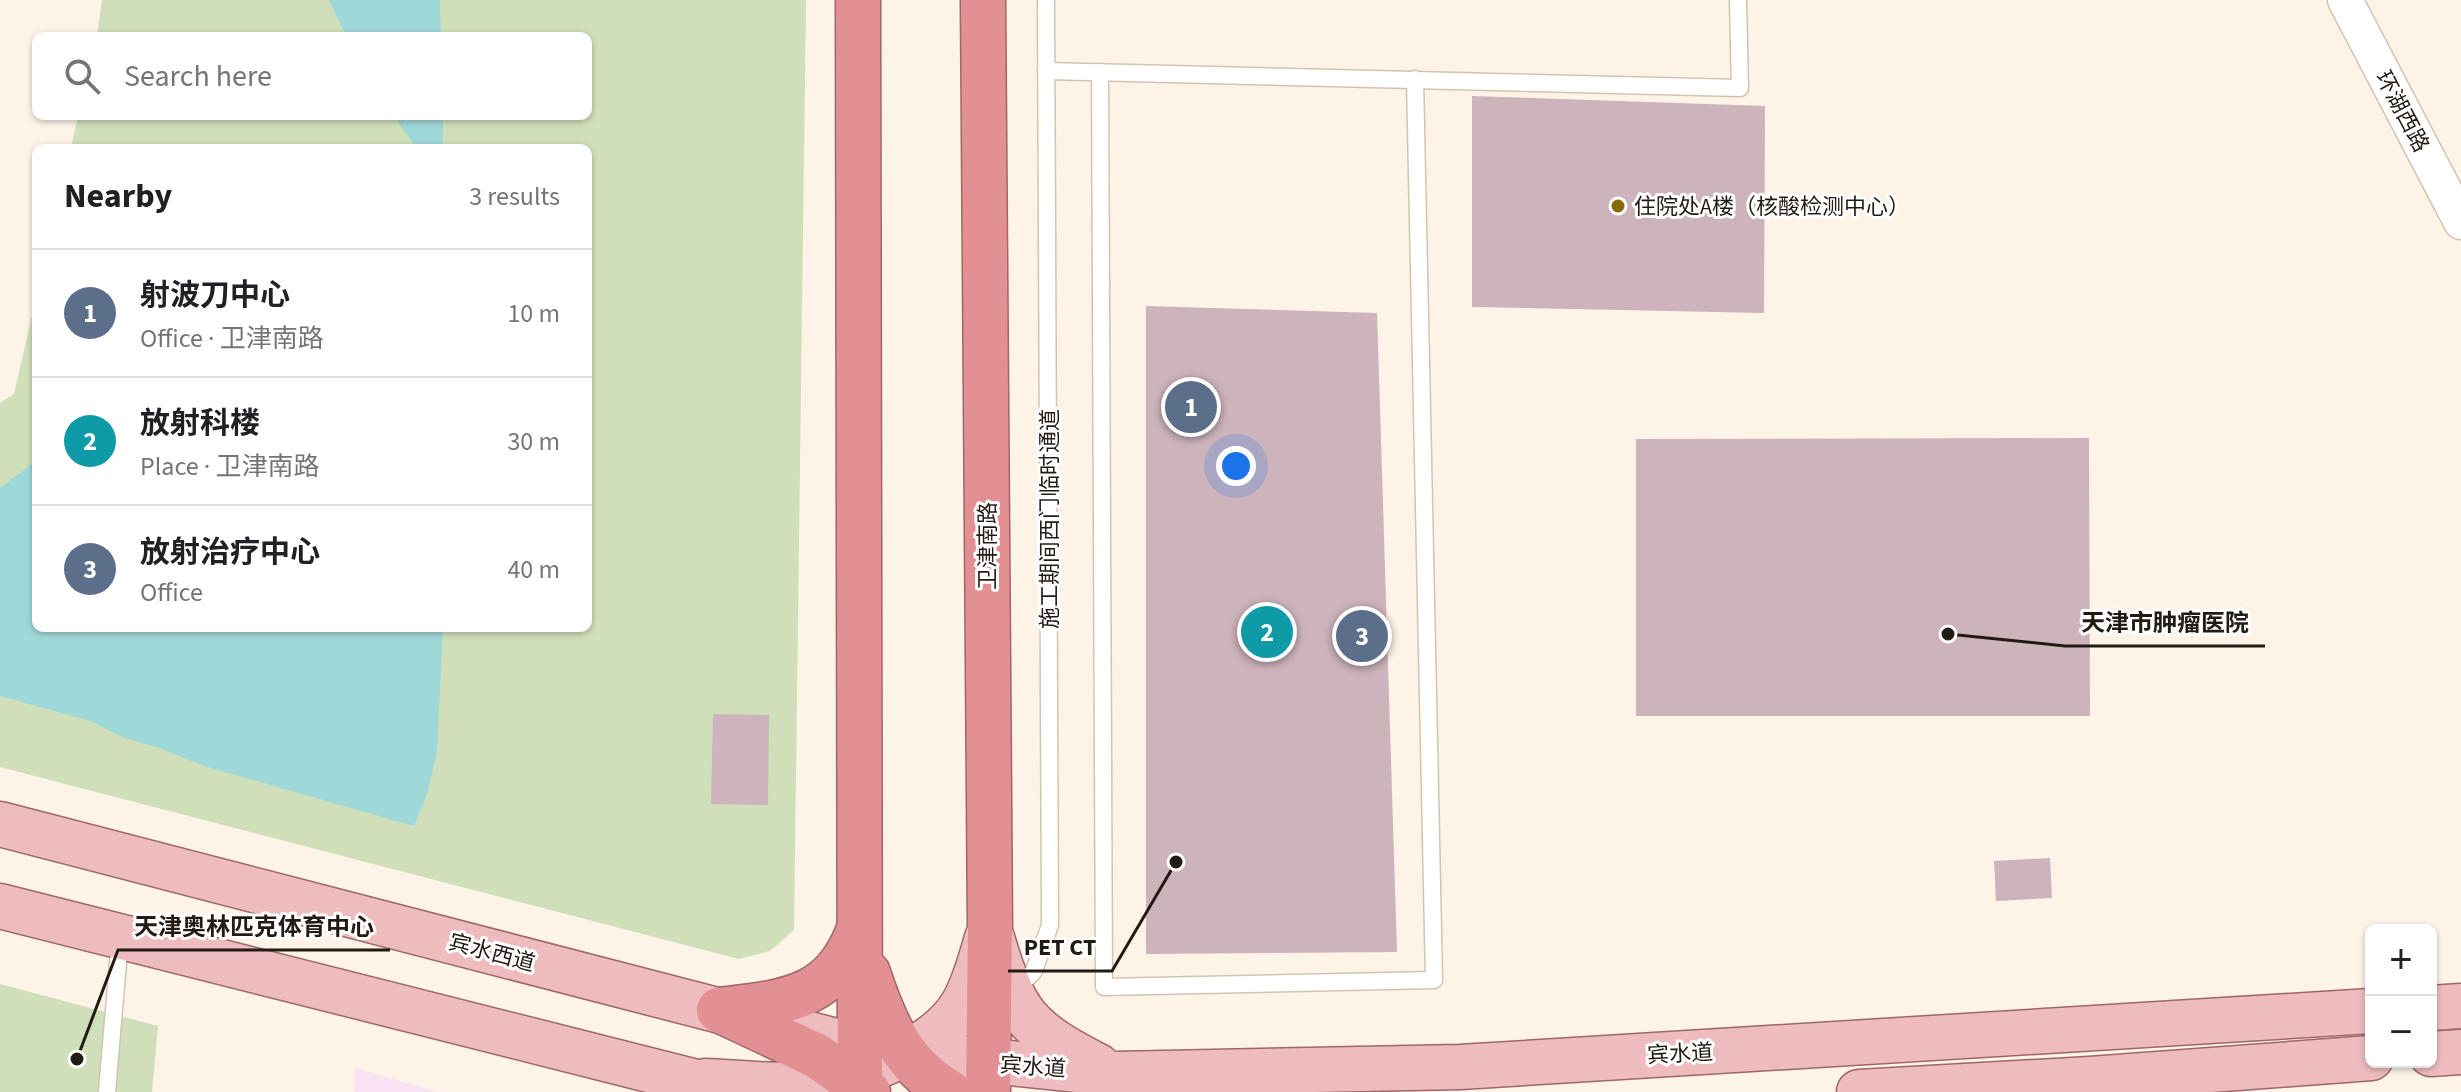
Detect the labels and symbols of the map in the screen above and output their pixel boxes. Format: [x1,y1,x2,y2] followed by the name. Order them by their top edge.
[2367,65,2437,158] street label: 环湖西路
[1634,191,1910,223] place label: 住院处A楼（核酸检测中心）
[1609,197,1627,215] marker: 住院处A楼（核酸检测中心）
[1165,377,1217,437] pin: 1
[1034,409,1066,629] street label: 施工期间西门临时通道
[1216,446,1256,486] your location
[972,502,1004,590] street label: 卫津南路
[2065,598,2265,646] callout: 天津市肿瘤医院
[1241,602,1293,662] pin: 2
[1336,606,1388,666] pin: 3
[2081,606,2249,641] text: 天津市肿瘤医院
[118,902,390,950] callout: 天津奥林匹克体育中心
[134,910,374,945] text: 天津奥林匹克体育中心
[1008,923,1112,971] callout: PET CT
[445,926,538,980] street label: 宾水西道
[1024,930,1096,965] text: PET CT
[1646,1036,1714,1072] street label: 宾水道
[999,1049,1067,1085] street label: 宾水道

